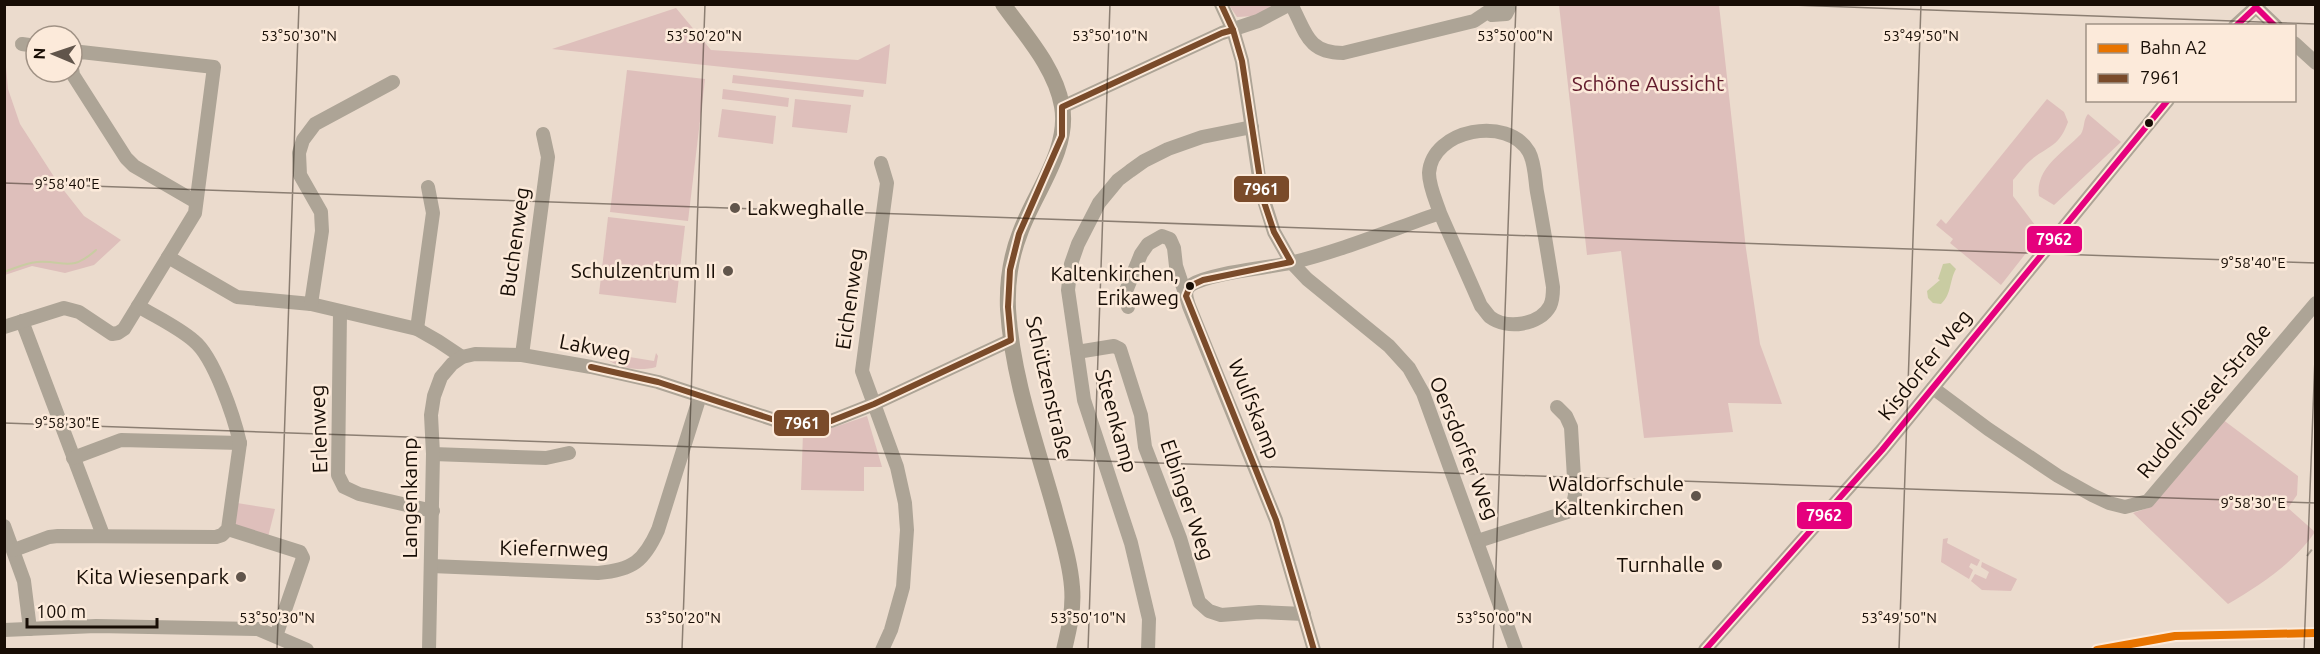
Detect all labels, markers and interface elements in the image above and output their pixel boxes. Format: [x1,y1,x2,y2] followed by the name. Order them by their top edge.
[24,24,84,84] north arrow
[2086,24,2296,102] legend
[261,27,337,44] text: 53°50'30"N
[666,27,742,44] text: 53°50'20"N
[1072,27,1148,44] text: 53°50'10"N
[1477,27,1553,44] text: 53°50'00"N
[1883,27,1959,44] text: 53°49'50"N
[2140,37,2207,57] text: Bahn A2
[30,47,48,60] text: N
[2140,67,2181,87] text: 7961
[1572,71,1724,95] park label: Schöne Aussicht
[2143,117,2155,129] unlabelled marker
[34,175,100,192] text: 9°58'40"E
[1233,175,1290,203] line badge: 7961
[1243,180,1279,198] text: 7961
[494,185,534,298] street label: Buchenweg
[747,195,864,219] place label: Lakweghalle
[728,201,742,215] marker: Lakweghalle
[2026,225,2083,254] line badge: 7962
[2036,230,2072,248] text: 7962
[830,247,868,351] street label: Eichenweg
[2220,254,2286,271] text: 9°58'40"E
[571,258,716,282] place label: Schulzentrum II
[1050,262,1179,309] place label: Kaltenkirchen, Erikaweg
[721,264,735,278] marker: Schulzentrum II
[1184,280,1196,292] marker: Kaltenkirchen, Erikaweg
[1872,304,1976,424] street label: Kisdorfer Weg
[1022,314,1078,462] street label: Schützenstraße
[2131,318,2275,483] street label: Rudolf-Diesel-Straße
[558,328,633,366] street label: Lakweg
[1224,355,1286,462] street label: Wulfskamp
[1091,366,1143,475] street label: Steenkamp
[1425,372,1505,523] street label: Oersdorfer Weg
[304,384,332,474] street label: Erlenweg
[773,409,830,437] line badge: 7961
[34,414,100,431] text: 9°58'30"E
[784,414,820,432] text: 7961
[1156,436,1220,563] street label: Elbinger Weg
[397,438,421,558] street label: Langenkamp
[1548,471,1684,519] place label: Waldorfschule Kaltenkirchen
[1689,489,1703,503] marker: Waldorfschule Kaltenkirchen
[2220,494,2286,511] text: 9°58'30"E
[1796,501,1853,530] line badge: 7962
[1806,506,1842,524] text: 7962
[499,535,609,561] street label: Kiefernweg
[1617,552,1705,576] place label: Turnhalle
[1710,558,1724,572] marker: Turnhalle
[76,564,229,588] place label: Kita Wiesenpark
[234,570,248,584] marker: Kita Wiesenpark
[27,591,158,629] scale bar
[36,601,86,621] text: 100 m
[239,609,315,626] text: 53°50'30"N
[645,609,721,626] text: 53°50'20"N
[1050,609,1126,626] text: 53°50'10"N
[1456,609,1532,626] text: 53°50'00"N
[1861,609,1937,626] text: 53°49'50"N

